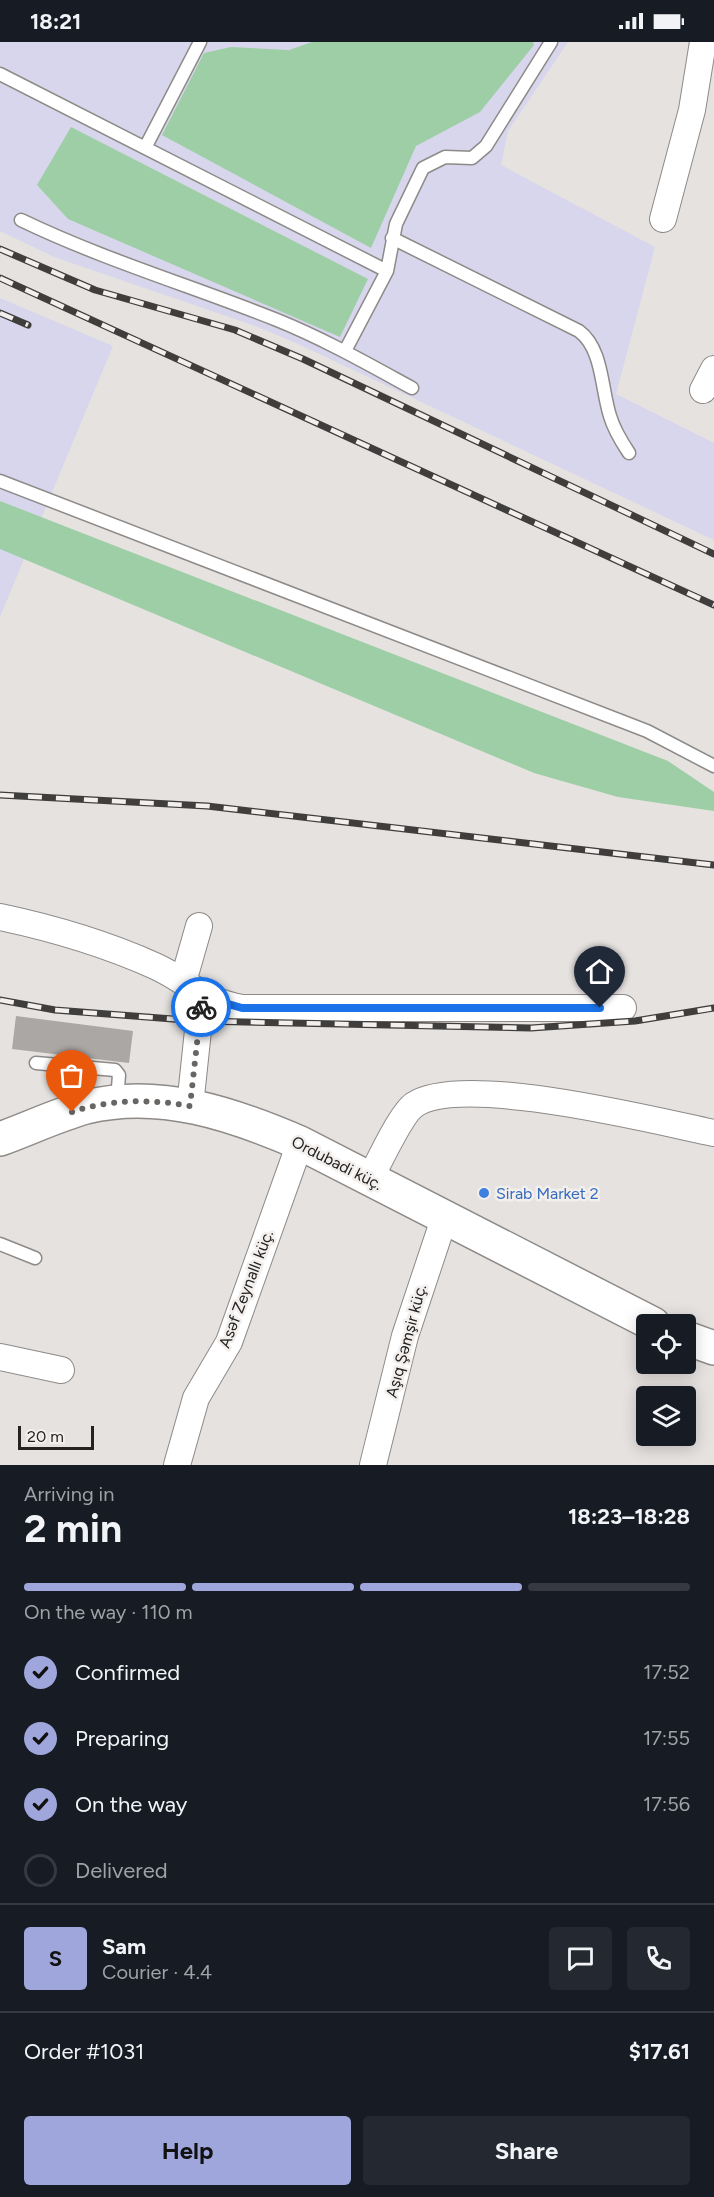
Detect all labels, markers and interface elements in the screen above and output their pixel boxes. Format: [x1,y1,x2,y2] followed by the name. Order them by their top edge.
[30,8,81,35] text: 18:21
[574,946,625,1008] pin
[583,955,616,988] icon: home
[171,977,231,1037] courier
[185,991,218,1024] icon: bike
[46,1050,97,1112] pin
[55,1059,88,1092] icon: bag
[288,1132,386,1194] street label: Ordubadi küç.
[496,1184,599,1203] place label: Sirab Market 2
[477,1186,491,1200] marker: Sirab Market 2
[215,1227,277,1351] street label: Asəf Zeynallı küç.
[382,1282,430,1400] street label: Aşıq Şəmşir küç.
[636,1314,696,1446] map controls
[636,1314,696,1374] button: locate
[636,1386,696,1446] button: layers
[18,1423,94,1450] scale bar
[27,1427,64,1446] text: 20 m
[24,1482,114,1506] text: Arriving in
[568,1503,690,1530] text: 18:23–18:28
[24,1505,122,1552] text: 2 min
[24,1600,192,1624] text: On the way · 110 m
[24,1656,57,1689] icon: check
[75,1659,180,1686] text: Confirmed
[643,1660,690,1684] text: 17:52
[24,1722,57,1755] icon: check
[75,1725,169,1752] text: Preparing
[643,1726,690,1750] text: 17:55
[24,1788,57,1821] icon: check
[75,1791,187,1818] text: On the way
[643,1792,690,1816] text: 17:56
[75,1857,168,1884] text: Delivered
[549,1927,612,1990] button: chat
[627,1927,690,1990] button: phone
[102,1933,146,1960] text: Sam
[49,1945,62,1972] text: S
[102,1960,212,1984] text: Courier · 4.4
[24,2038,144,2065] text: Order #1031
[629,2038,690,2065] text: $17.61
[24,2116,351,2185] button: Help
[363,2116,690,2185] button: Share

